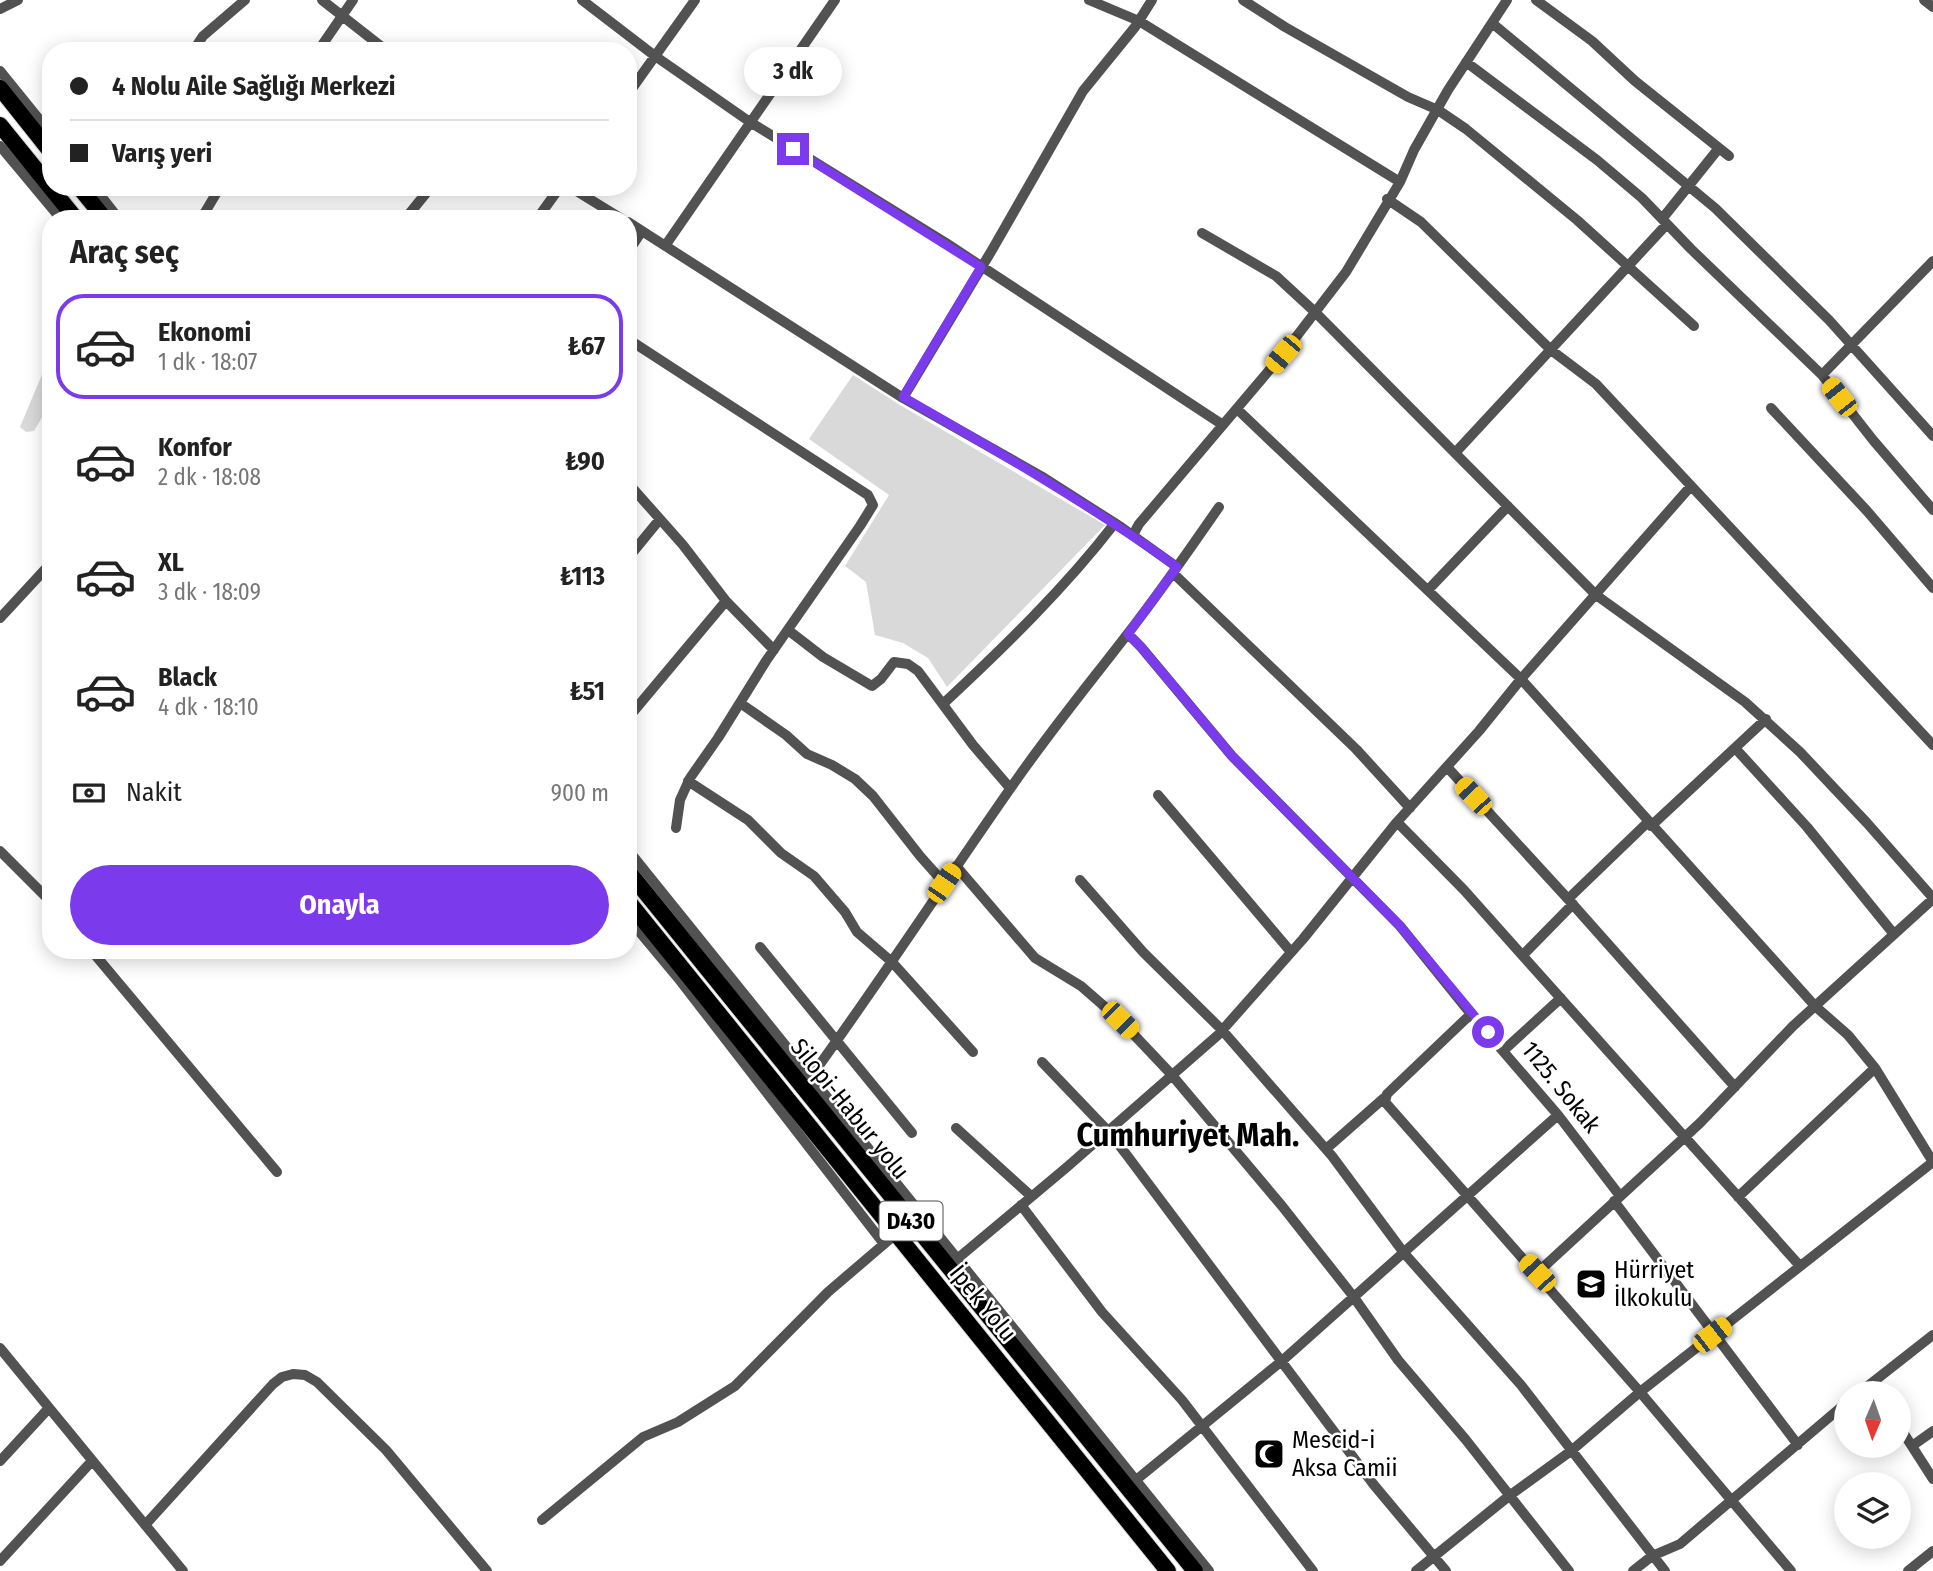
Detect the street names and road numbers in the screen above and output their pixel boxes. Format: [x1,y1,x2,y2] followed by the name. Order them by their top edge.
[785,1033,915,1185] street label: Silopi-Habur yolu
[1516,1036,1607,1139] street label: 1125. Sokak
[880,1202,942,1240] road number: D430
[944,1259,1022,1347] street label: İpek Yolu

